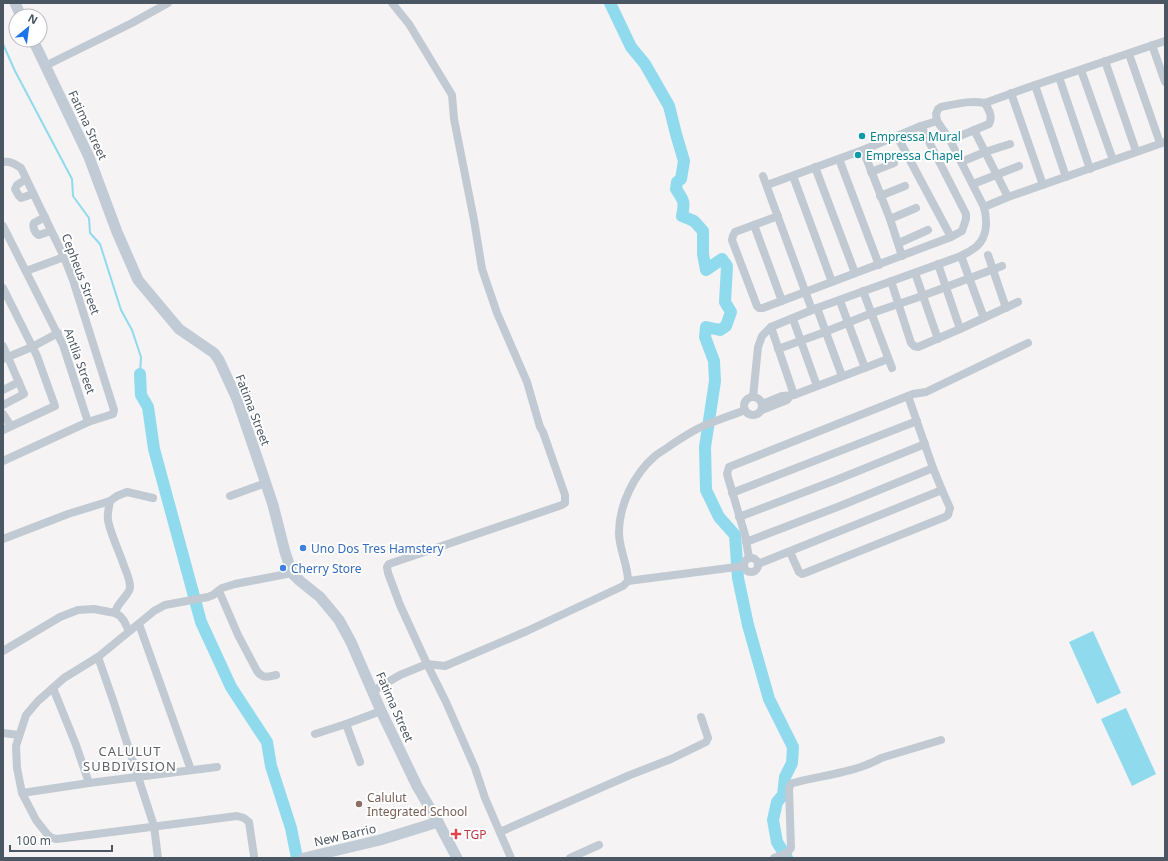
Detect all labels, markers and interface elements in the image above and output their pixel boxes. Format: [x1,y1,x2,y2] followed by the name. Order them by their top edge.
[8,8,48,48] north arrow
[26,10,41,28] text: N
[64,87,112,163] street label: Fatima Street
[870,128,961,145] place label: Empressa Mural
[857,131,867,141] marker: Empressa Mural
[866,147,963,164] place label: Empressa Chapel
[853,150,863,160] marker: Empressa Chapel
[58,231,105,318] street label: Cepheus Street
[60,326,100,397] street label: Antlia Street
[232,372,275,449] street label: Fatima Street
[311,540,445,557] place label: Uno Dos Tres Hamstery
[298,543,308,553] marker: Uno Dos Tres Hamstery
[291,560,362,577] place label: Cherry Store
[278,563,288,573] marker: Cherry Store
[372,669,418,745] street label: Fatima Street
[83,742,177,775] district label: CALULUT SUBDIVISION
[367,789,467,820] place label: Calulut Integrated School
[354,799,364,809] marker: Calulut Integrated School
[312,820,378,850] street label: New Barrio
[464,826,486,843] place label: TGP
[10,827,112,853] scale bar
[451,829,461,839] marker: TGP
[16,832,51,849] text: 100 m

